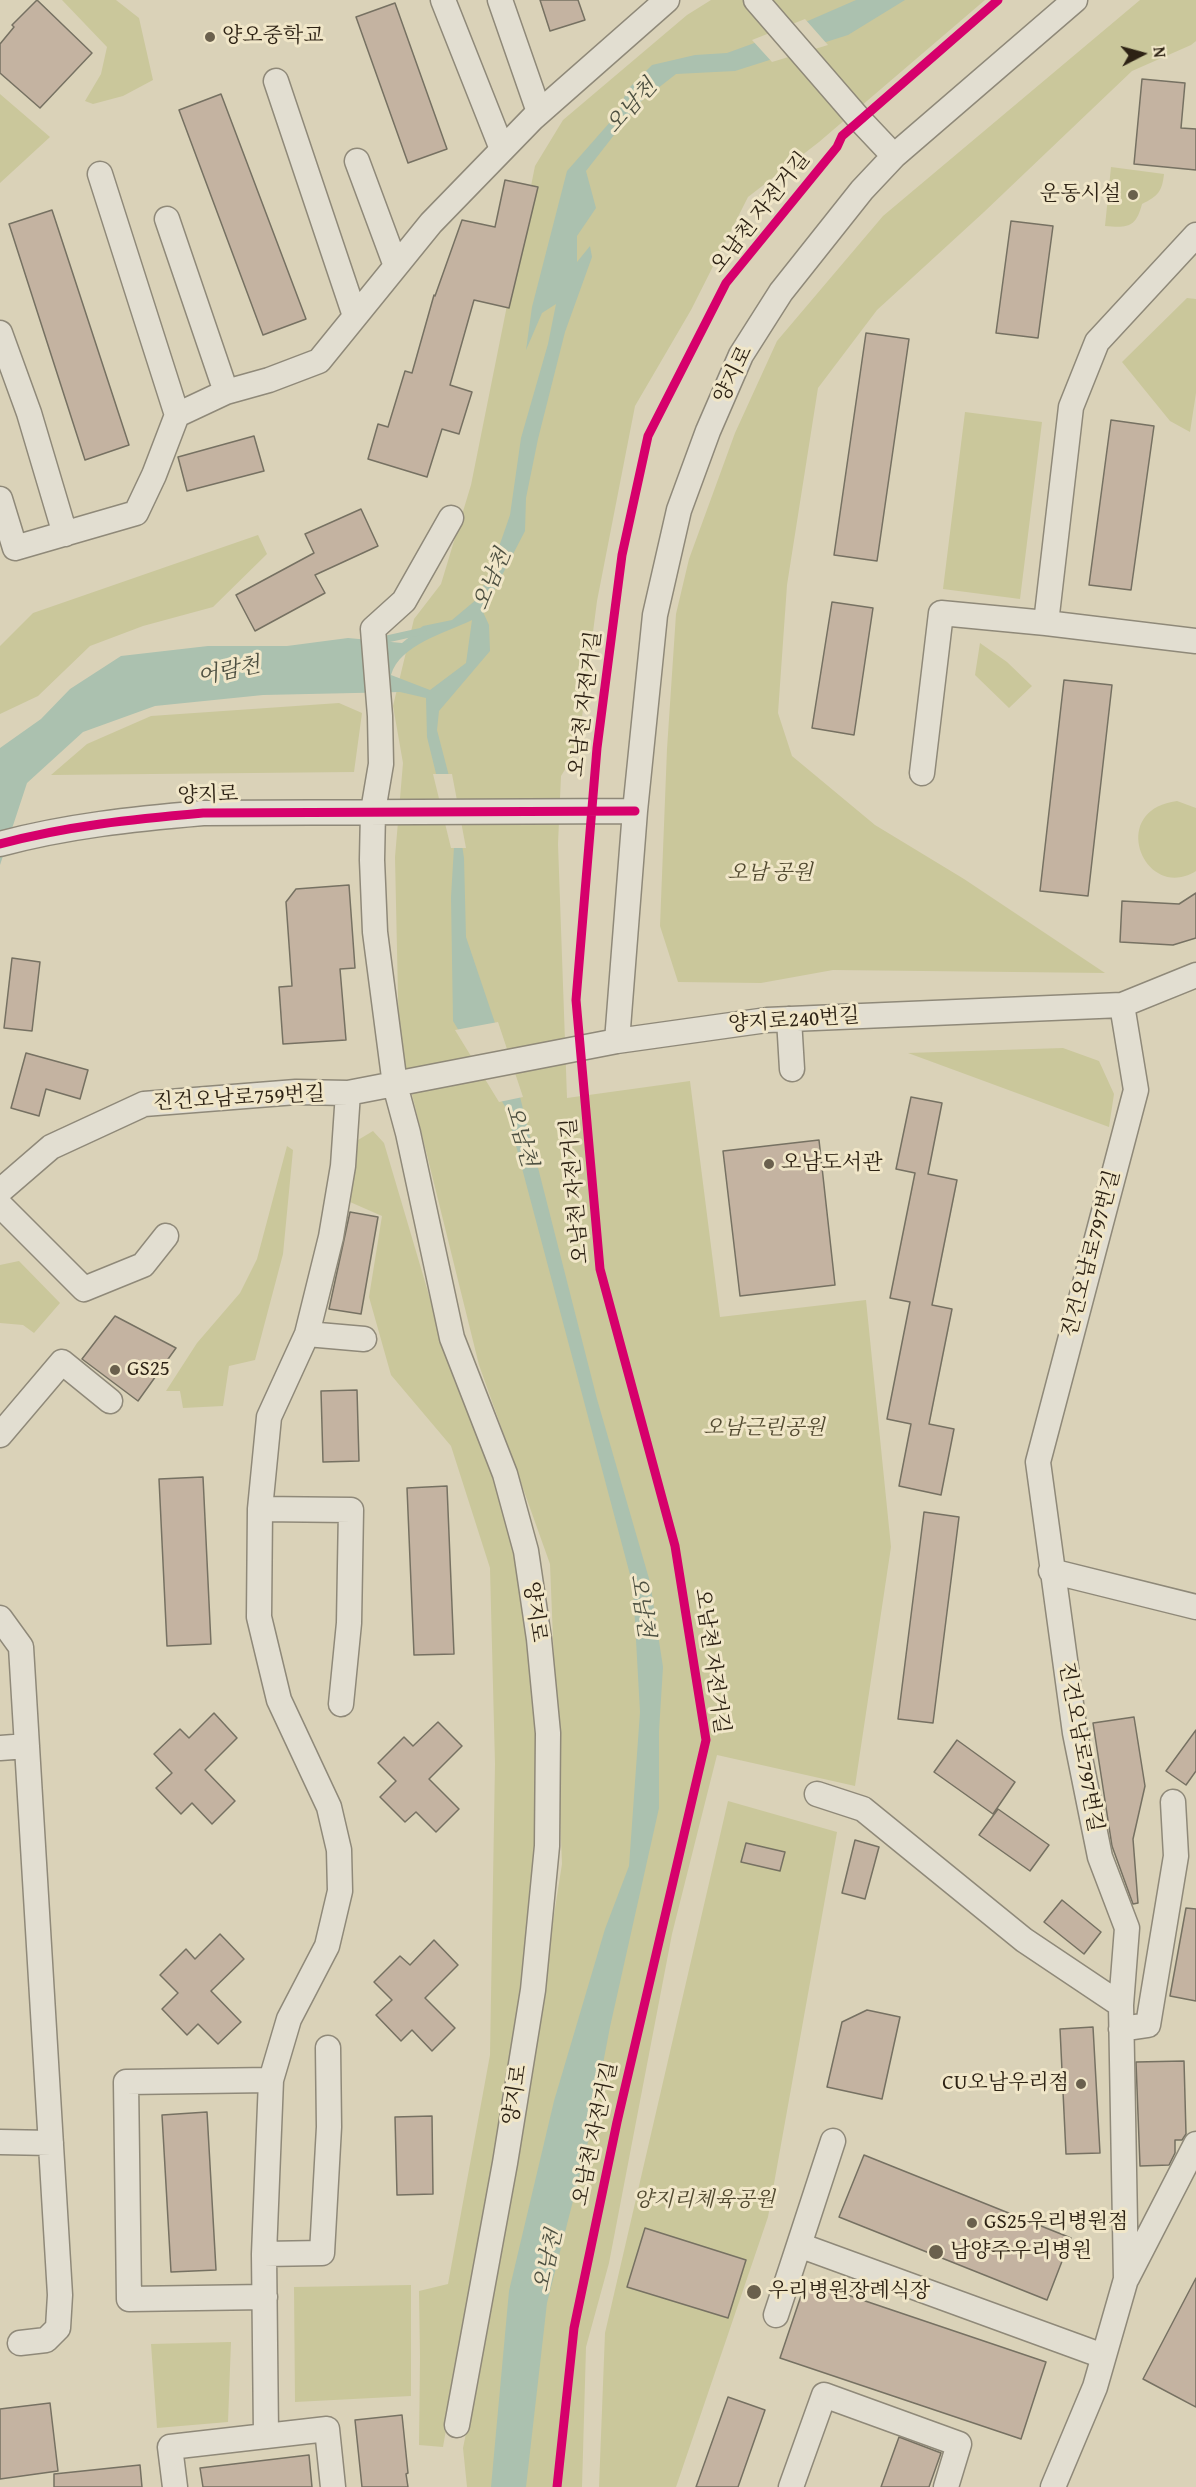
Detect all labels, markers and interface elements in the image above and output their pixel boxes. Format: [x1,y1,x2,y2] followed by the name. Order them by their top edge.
[222,24,323,50] place label: 양오중학교
[1112,24,1172,84] north arrow
[203,30,217,44] marker: 양오중학교
[1147,46,1172,59] text: N
[601,74,663,140] water label: 오남천
[706,147,816,279] street label: 오남천 자전거길
[1040,182,1121,208] place label: 운동시설
[1126,188,1140,202] marker: 운동시설
[709,342,759,408] street label: 양지로
[468,545,518,615] water label: 오남천
[565,630,607,778] street label: 오남천 자전거길
[195,652,263,692] water label: 어람천
[177,782,239,810] street label: 양지로
[727,861,813,887] park label: 오남 공원
[727,1004,861,1038] street label: 양지로240번길
[152,1082,326,1116] street label: 진건오남로759번길
[499,1102,541,1170] water label: 오남천
[557,1117,595,1265] street label: 오남천 자전거길
[781,1151,882,1177] place label: 오남도서관
[762,1157,776,1171] marker: 오남도서관
[1058,1168,1126,1340] street label: 진건오남로797번길
[127,1357,170,1383] place label: GS25
[108,1363,122,1377] marker: GS25
[703,1416,825,1442] park label: 오남근린공원
[623,1573,659,1639] water label: 오남천
[517,1580,551,1644] street label: 양지로
[688,1587,734,1735] street label: 오남천 자전거길
[1053,1660,1107,1834] street label: 진건오남로797번길
[568,2060,624,2208] street label: 오남천 자전거길
[499,2063,533,2127] street label: 양지로
[942,2071,1069,2097] place label: CU오남우리점
[1074,2077,1088,2091] marker: CU오남우리점
[633,2188,775,2214] park label: 양지리체육공원
[984,2210,1128,2236] place label: GS25우리병원점
[965,2216,979,2230] marker: GS25우리병원점
[529,2227,569,2295] water label: 오남천
[950,2239,1092,2265] place label: 남양주우리병원
[927,2243,945,2261] marker: 남양주우리병원
[768,2279,930,2305] place label: 우리병원장례식장
[745,2283,763,2301] marker: 우리병원장례식장

